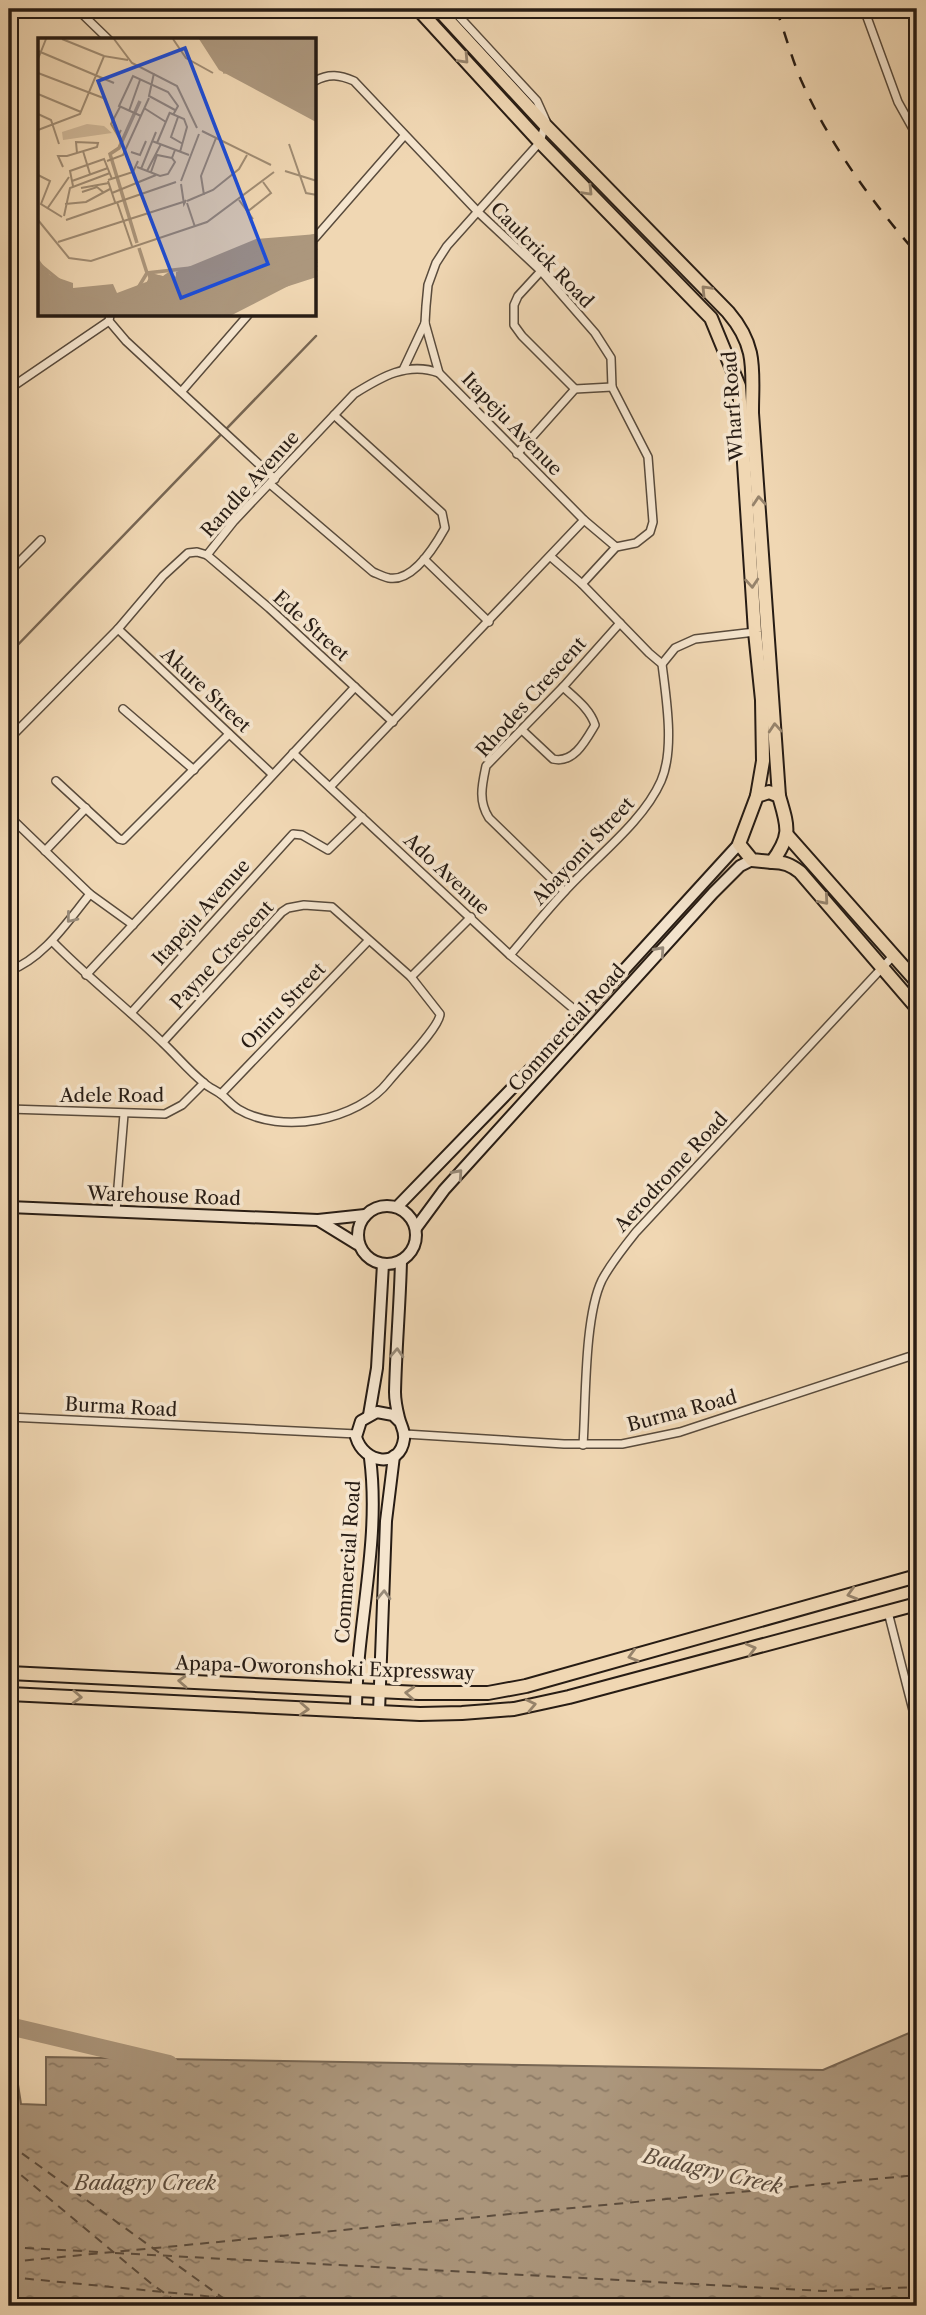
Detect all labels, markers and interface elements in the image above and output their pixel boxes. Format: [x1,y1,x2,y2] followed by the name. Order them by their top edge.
[38,38,317,317] inset map
[456,51,468,64] one-way arrow
[579,183,592,196] one-way arrow
[486,197,599,313] street label: Caulcrick Road
[702,286,714,298] one-way arrow
[718,350,748,463] street label: Wharf Road
[457,368,567,480] street label: Itapeju Avenue
[196,426,304,542] street label: Randle Avenue
[752,496,767,507] one-way arrow
[744,578,759,589] one-way arrow
[268,586,354,666] street label: Ede Street
[471,632,591,762] street label: Rhodes Crescent
[156,642,256,737] street label: Akure Street
[768,723,783,734] one-way arrow
[526,792,639,910] street label: Abayomi Street
[399,828,495,920] street label: Ado Avenue
[147,854,255,970] street label: Itapeju Avenue
[816,892,828,905] one-way arrow
[166,896,279,1014] street label: Payne Crescent
[67,909,79,922] one-way arrow
[652,946,664,959] one-way arrow
[236,957,330,1054] street label: Oniru Street
[504,959,631,1096] street label: Commercial Road
[59,1084,165,1107] street label: Adele Road
[609,1107,733,1237] street label: Aerodrome Road
[449,1169,462,1182] one-way arrow
[86,1182,242,1210] street label: Warehouse Road
[390,1347,405,1358] one-way arrow
[625,1385,740,1437] street label: Burma Road
[64,1393,178,1421] street label: Burma Road
[331,1479,365,1644] street label: Commercial Road
[846,1586,858,1601] one-way arrow
[376,1589,391,1600] one-way arrow
[745,1642,757,1657] one-way arrow
[627,1647,639,1662] one-way arrow
[174,1651,476,1685] street label: Apapa-Oworonshoki Expressway
[177,1674,188,1689] one-way arrow
[404,1685,415,1700] one-way arrow
[72,1690,83,1705] one-way arrow
[525,1699,537,1714] one-way arrow
[299,1701,310,1716] one-way arrow
[639,2142,785,2199] water label: Badagry Creek
[72,2170,216,2195] water label: Badagry Creek

